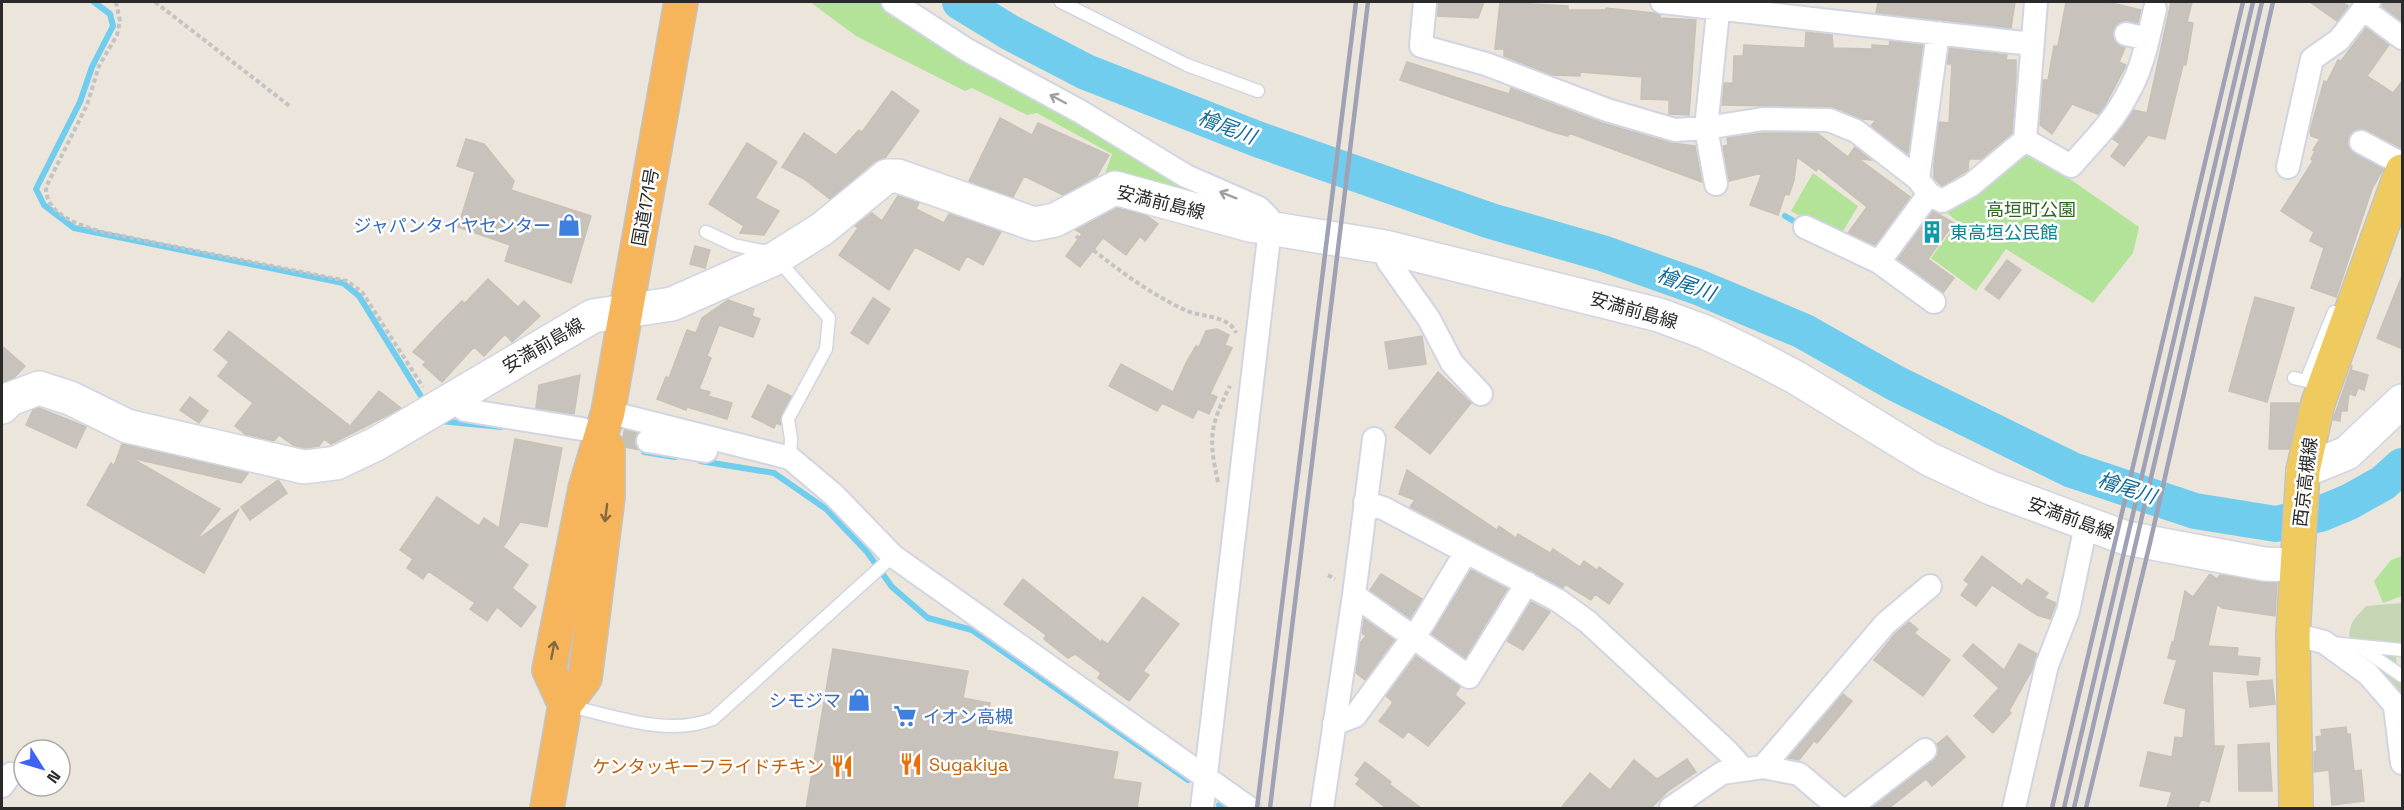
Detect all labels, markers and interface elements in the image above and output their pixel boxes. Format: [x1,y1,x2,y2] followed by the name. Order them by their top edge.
[1049,93,1067,105] one-way arrow
[1194,104,1262,151] water label: 檜尾川
[627,166,663,248] street label: 国道171号
[1115,180,1207,224] street label: 安満前島線
[1219,189,1237,200] one-way arrow
[1986,198,2076,221] park label: 高垣町公園
[556,212,582,238] shop icon: ジャパンタイヤセンター
[354,214,551,237] place label: ジャパンタイヤセンター
[1919,219,1945,245] building icon: 東高垣公民館
[1950,221,2058,244] place label: 東高垣公民館
[1653,262,1721,307] water label: 檜尾川
[1588,287,1680,333] street label: 安満前島線
[498,313,588,377] street label: 安満前島線
[2288,436,2322,528] street label: 西京高槻線
[2094,466,2161,510] water label: 檜尾川
[2025,492,2117,544] street label: 安満前島線
[600,502,611,522] one-way arrow
[548,641,559,661] one-way arrow
[846,687,872,713] shop icon: シモジマ
[769,689,841,712] place label: シモジマ
[892,703,918,729] supermarket icon: イオン高槻
[923,705,1013,728] place label: イオン高槻
[12,738,72,798] north arrow
[898,751,924,777] restaurant icon: Sugakiya
[829,753,855,779] restaurant icon: ケンタッキーフライドチキン
[929,753,1008,776] place label: Sugakiya
[592,755,824,778] place label: ケンタッキーフライドチキン
[42,766,65,787] text: N

